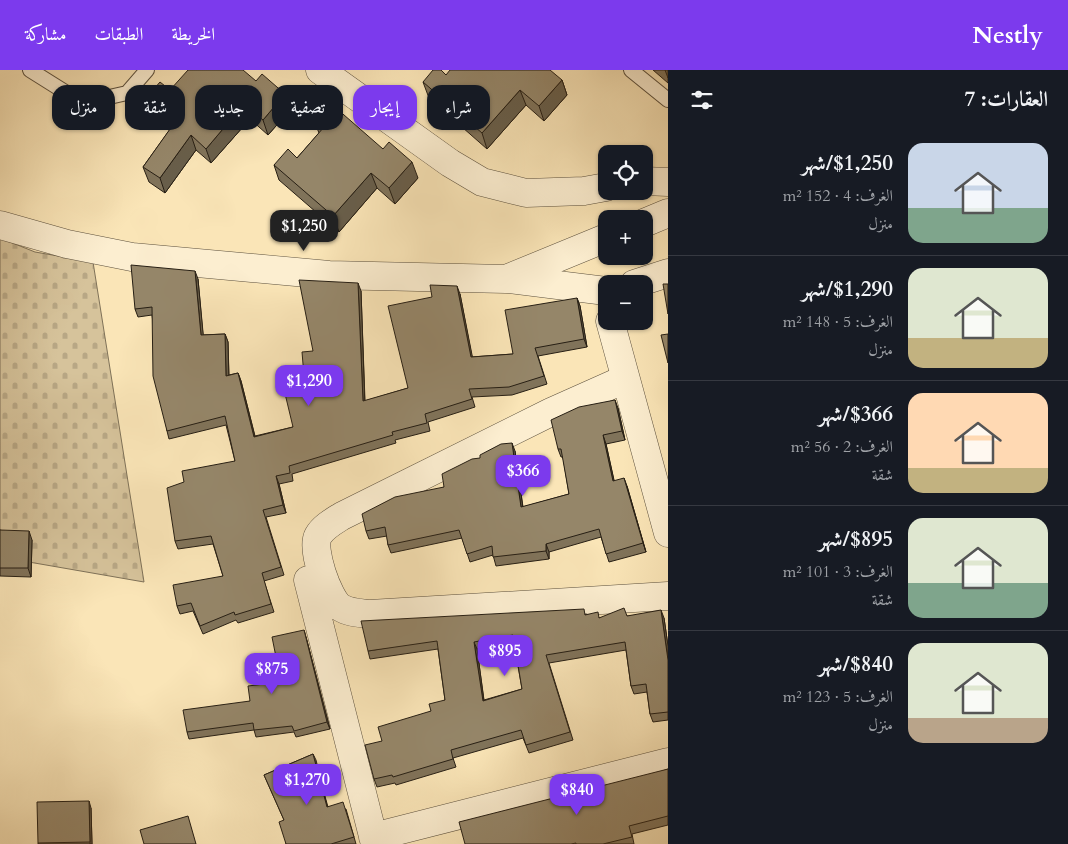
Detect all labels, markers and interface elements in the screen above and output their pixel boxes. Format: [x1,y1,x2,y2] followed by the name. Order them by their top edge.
[972,19,1043,52] text: Nestly
[25,22,66,47] text: مشاركة
[94,22,143,47] text: الطبقات
[171,22,215,47] text: الخريطة
[52,85,115,130] chip: منزل
[125,85,185,130] chip: شقة
[195,85,262,130] chip: جديد
[272,85,343,130] chip: تصفية
[353,85,417,130] chip: إيجار
[427,85,490,130] chip: شراء
[964,85,1048,114] text: العقارات: 7
[688,86,716,114] icon: filters
[598,145,653,330] map controls
[598,145,653,200] button: locate
[802,149,893,178] text: $1,250/شهر
[948,163,1008,223] icon: home
[783,185,893,207] text: الغرف: 4 · 152 m²
[263,210,345,252] pin: $1,250
[598,210,653,265] button: +
[868,213,893,235] text: منزل
[281,215,327,237] text: $1,250
[598,275,653,330] button: −
[802,275,893,304] text: $1,290/شهر
[948,288,1008,348] icon: home
[783,311,893,333] text: الغرف: 5 · 148 m²
[868,339,893,361] text: منزل
[268,364,350,407] pin: $1,290
[286,370,332,392] text: $1,290
[818,400,893,429] text: $366/شهر
[948,413,1008,473] icon: home
[791,436,893,458] text: الغرف: 2 · 56 m²
[493,454,553,497] pin: $366
[507,460,539,482] text: $366
[872,464,893,486] text: شقة
[818,525,893,554] text: $895/شهر
[948,538,1008,598] icon: home
[783,561,893,583] text: الغرف: 3 · 101 m²
[872,589,893,611] text: شقة
[475,634,535,677] pin: $895
[489,640,521,662] text: $895
[818,650,893,679] text: $840/شهر
[242,652,302,695] pin: $875
[256,658,288,680] text: $875
[948,663,1008,723] icon: home
[783,686,893,708] text: الغرف: 5 · 123 m²
[868,714,893,736] text: منزل
[266,764,348,806] pin: $1,270
[284,769,330,791] text: $1,270
[547,774,607,816] pin: $840
[561,779,593,801] text: $840

